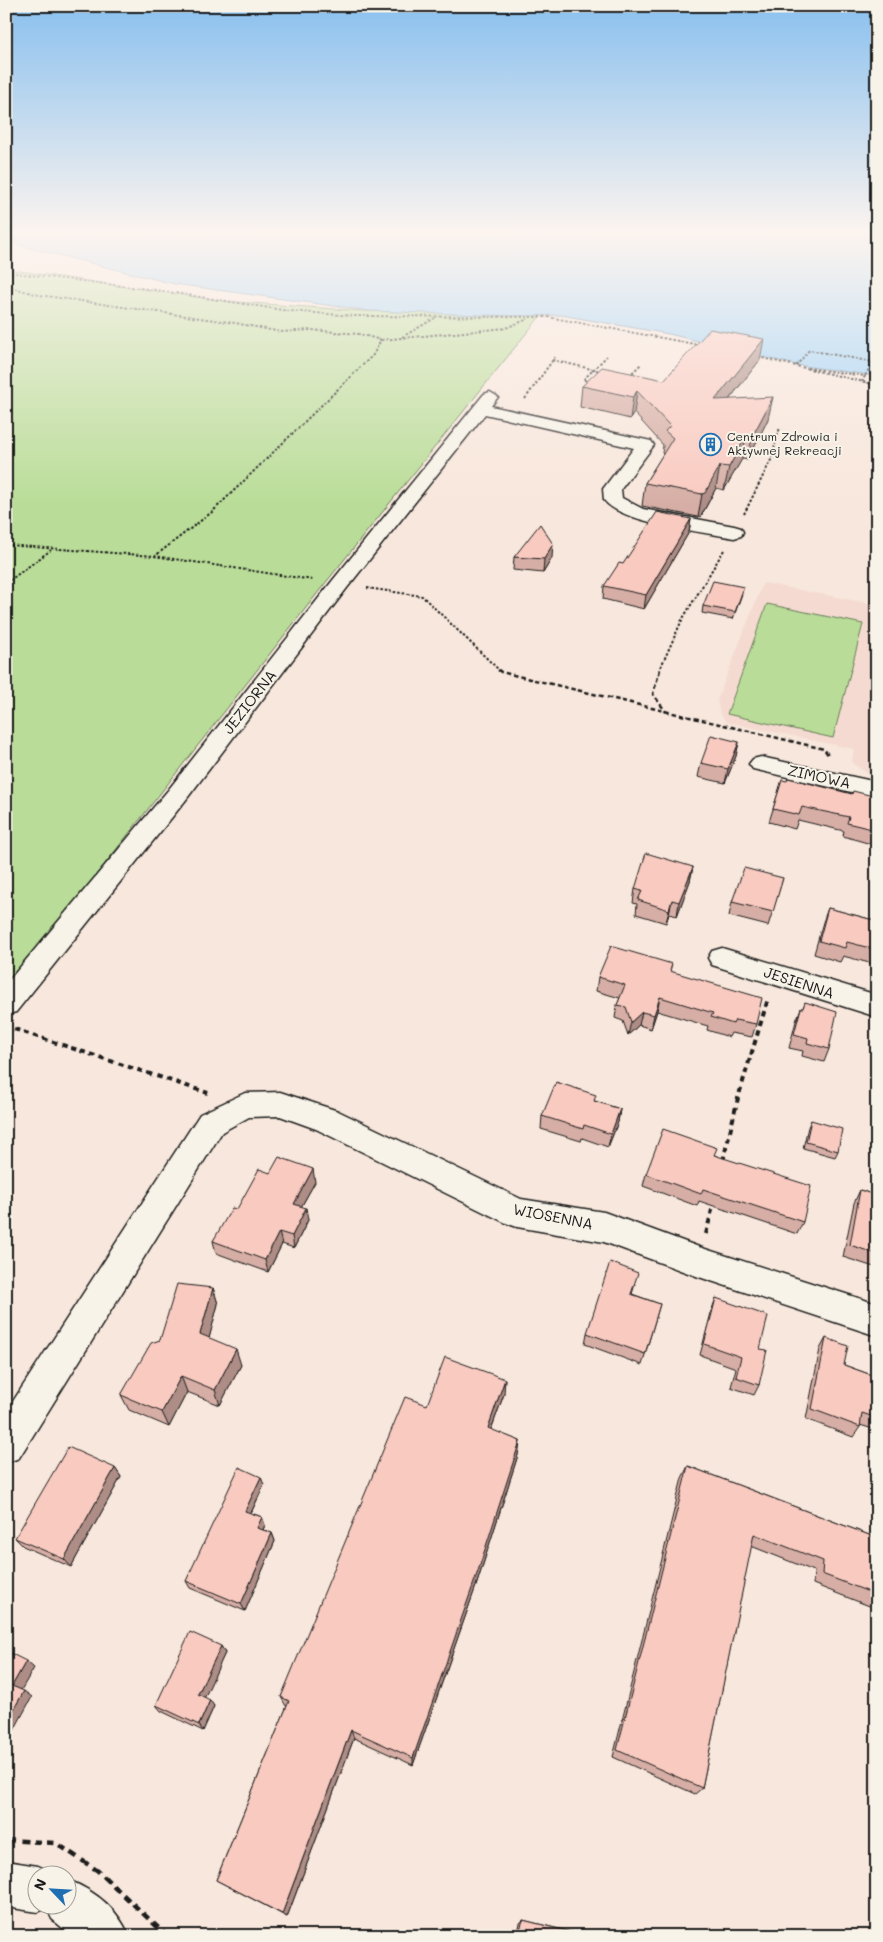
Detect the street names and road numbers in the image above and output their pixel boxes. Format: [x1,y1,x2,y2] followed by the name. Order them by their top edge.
[218,665,281,738] street label: JEZIORNA
[786,760,853,792] street label: ZIMOWA
[762,961,837,1003] street label: JESIENNA
[511,1198,595,1234] street label: WIOSENNA

